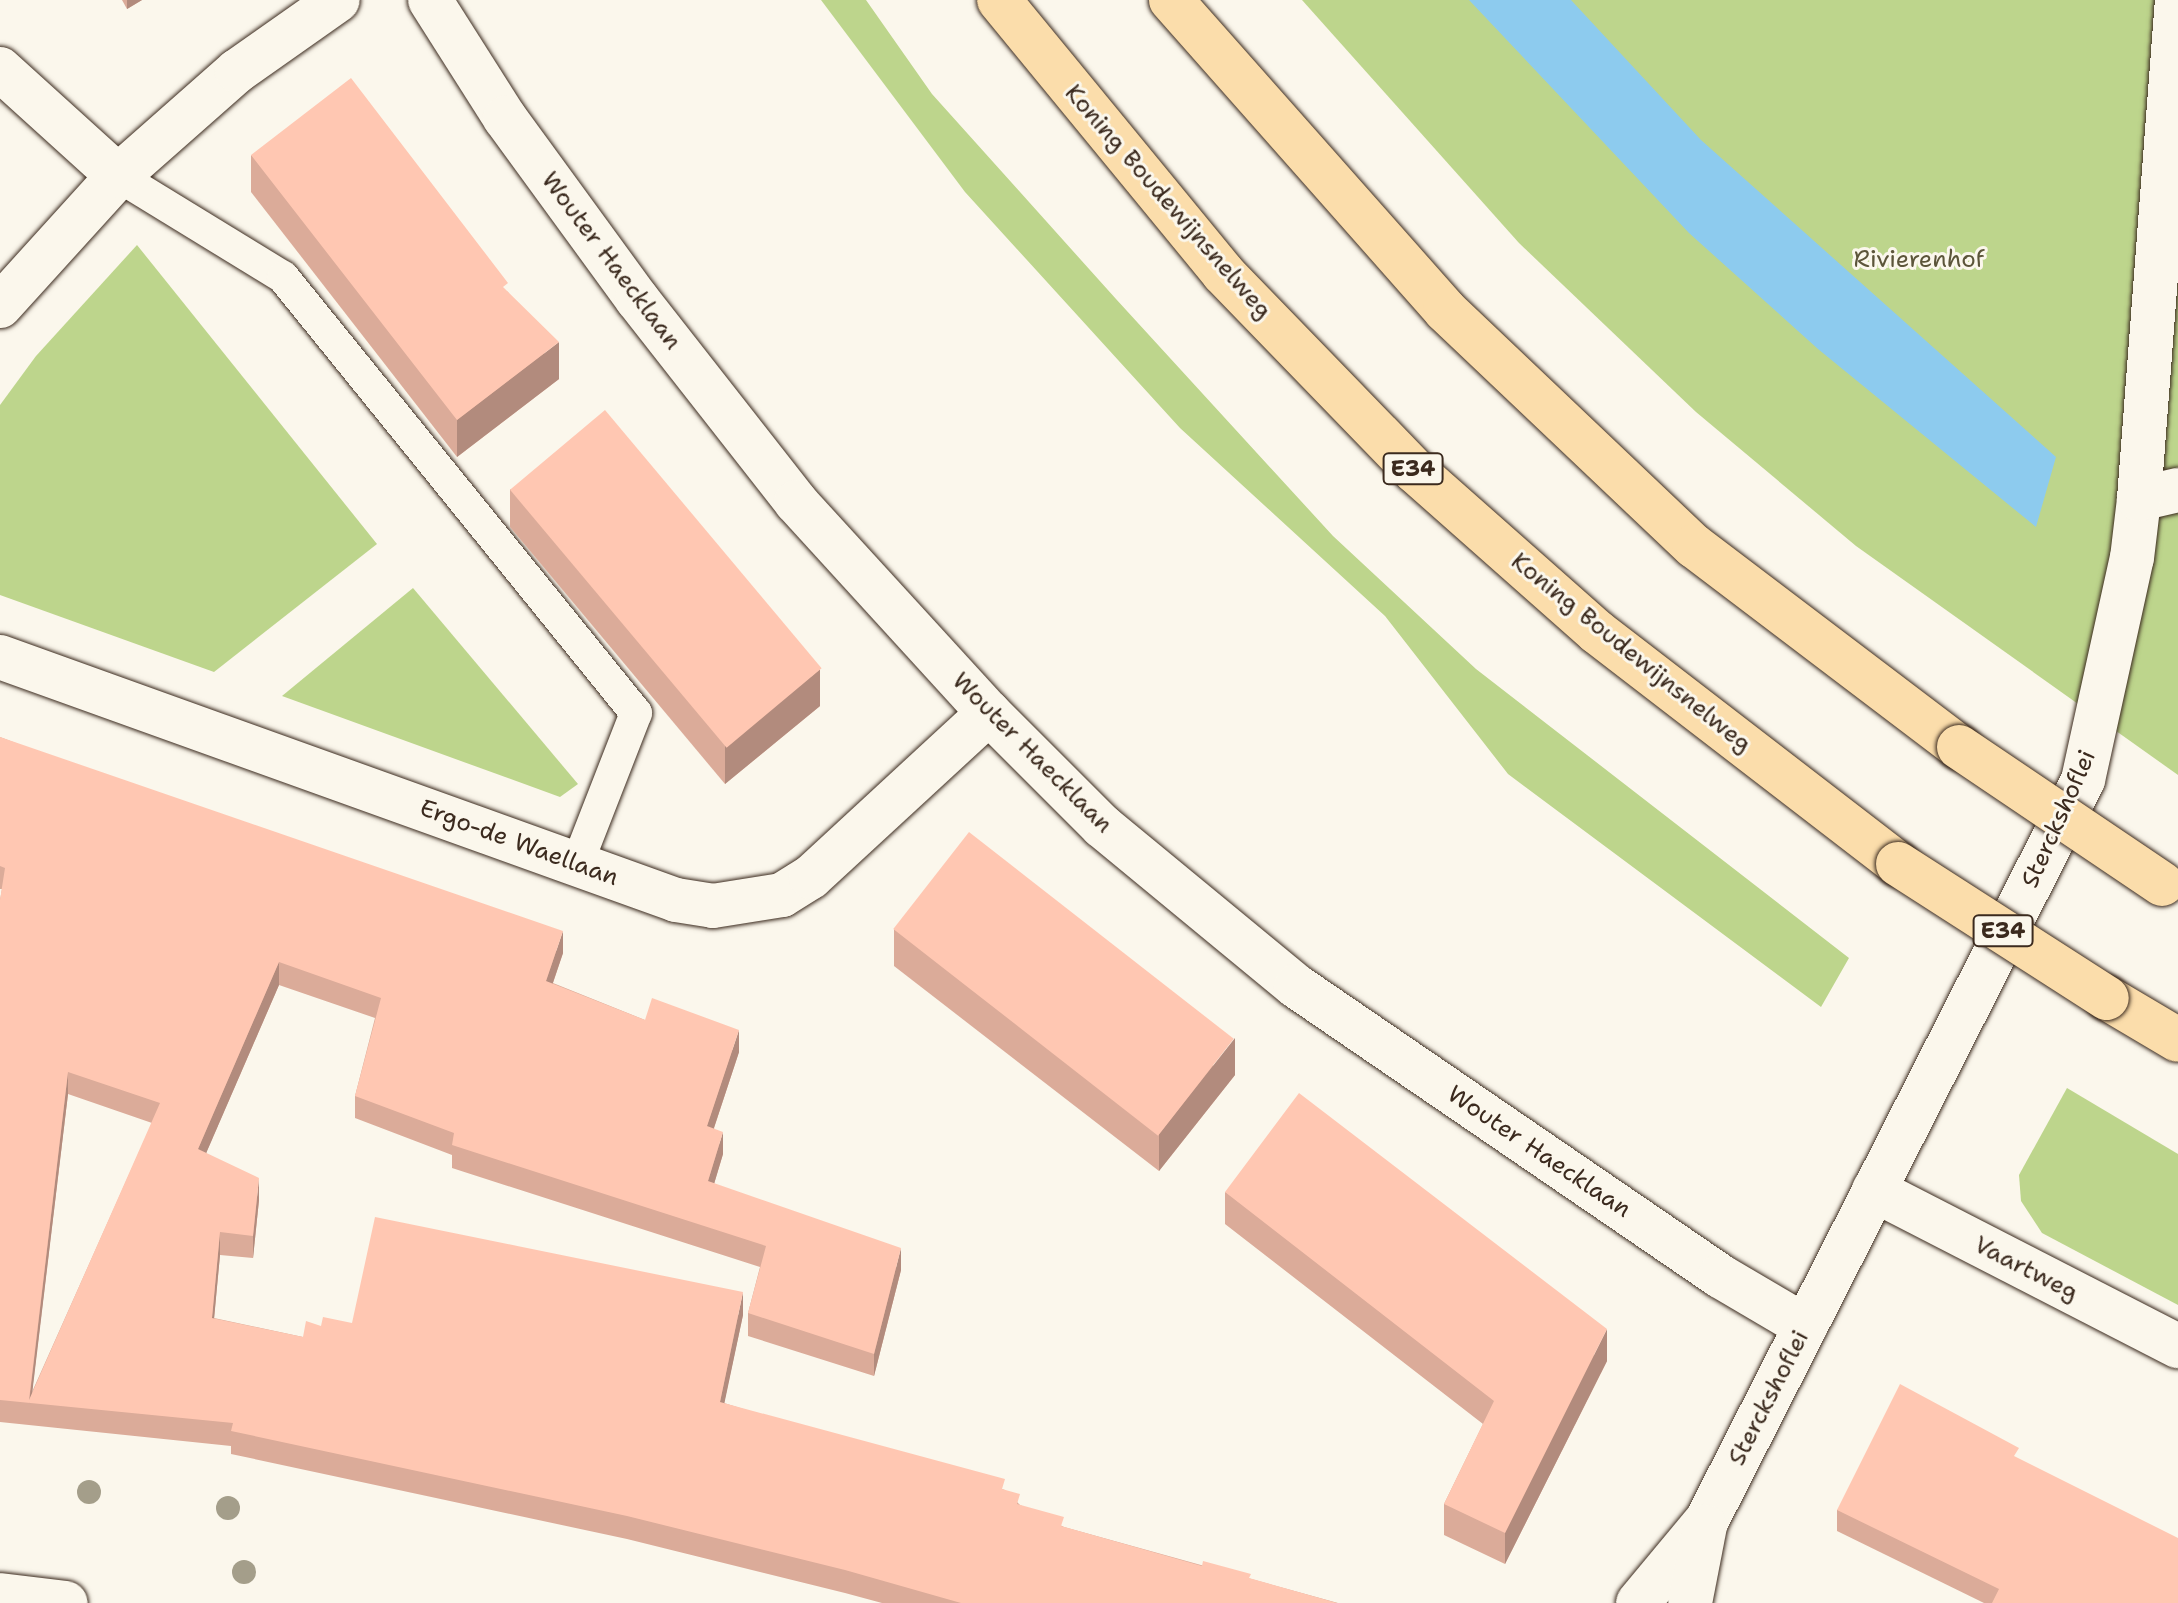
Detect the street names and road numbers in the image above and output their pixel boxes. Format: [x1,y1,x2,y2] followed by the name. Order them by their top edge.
[1058,79,1278,325] street label: Koning Boudewijnsnelweg
[535,167,687,355] street label: Wouter Haecklaan
[1381,451,1445,487] road number: E34
[1505,547,1757,759] street label: Koning Boudewijnsnelweg
[946,667,1118,839] street label: Wouter Haecklaan
[2016,746,2102,892] street label: Sterckshoflei
[416,794,622,892] street label: Ergo-de Waellaan
[1971,913,2035,949] road number: E34
[1442,1080,1636,1224] street label: Wouter Haecklaan
[1969,1231,2083,1307] street label: Vaartweg
[1723,1326,1815,1470] street label: Sterckshoflei

